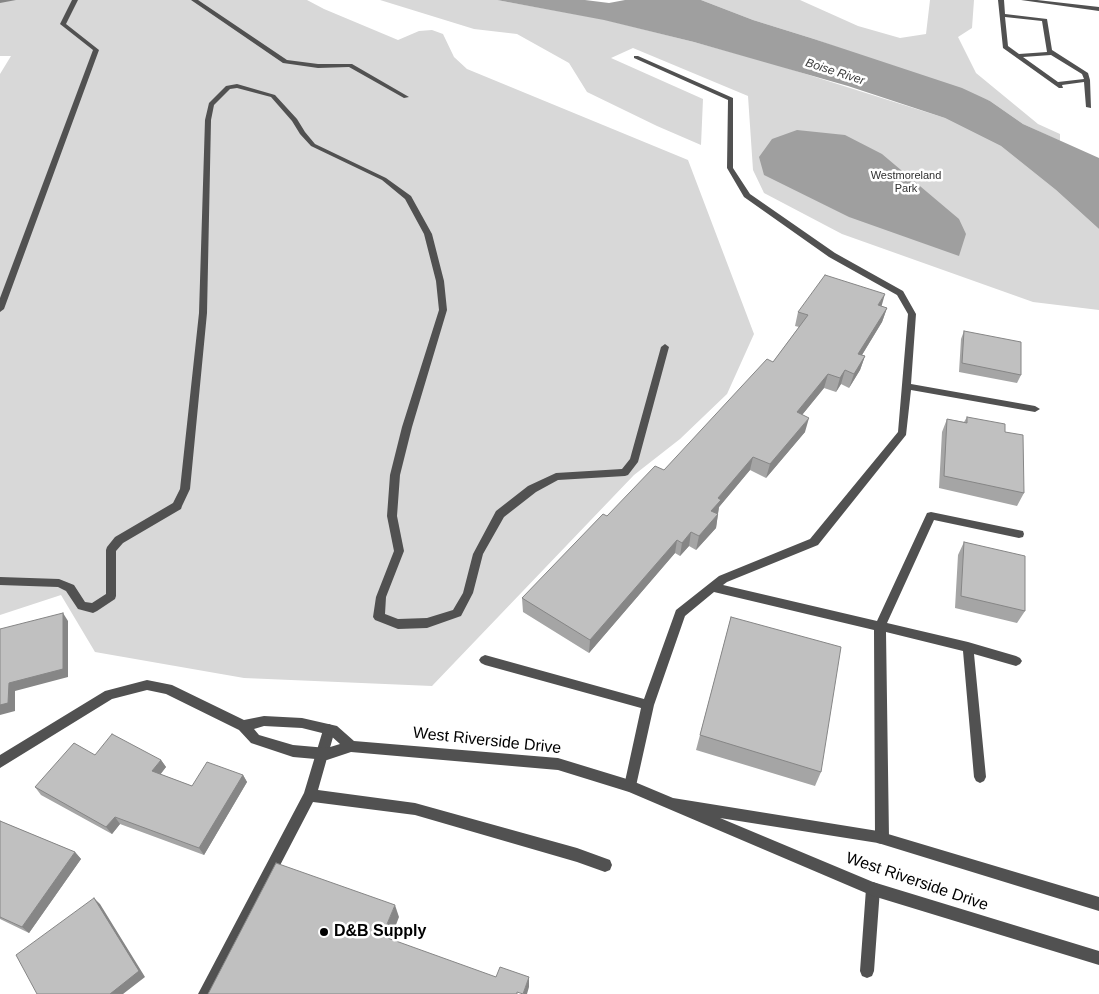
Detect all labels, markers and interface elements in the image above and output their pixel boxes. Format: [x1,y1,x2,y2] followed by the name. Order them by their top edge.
[804,56,866,88] water label: Boise River
[871,169,941,195] park label: Westmoreland Park
[412,724,562,758] street label: West Riverside Drive
[843,849,991,915] street label: West Riverside Drive
[334,922,426,942] place label: D&B Supply
[318,926,330,938] marker: D&B Supply

